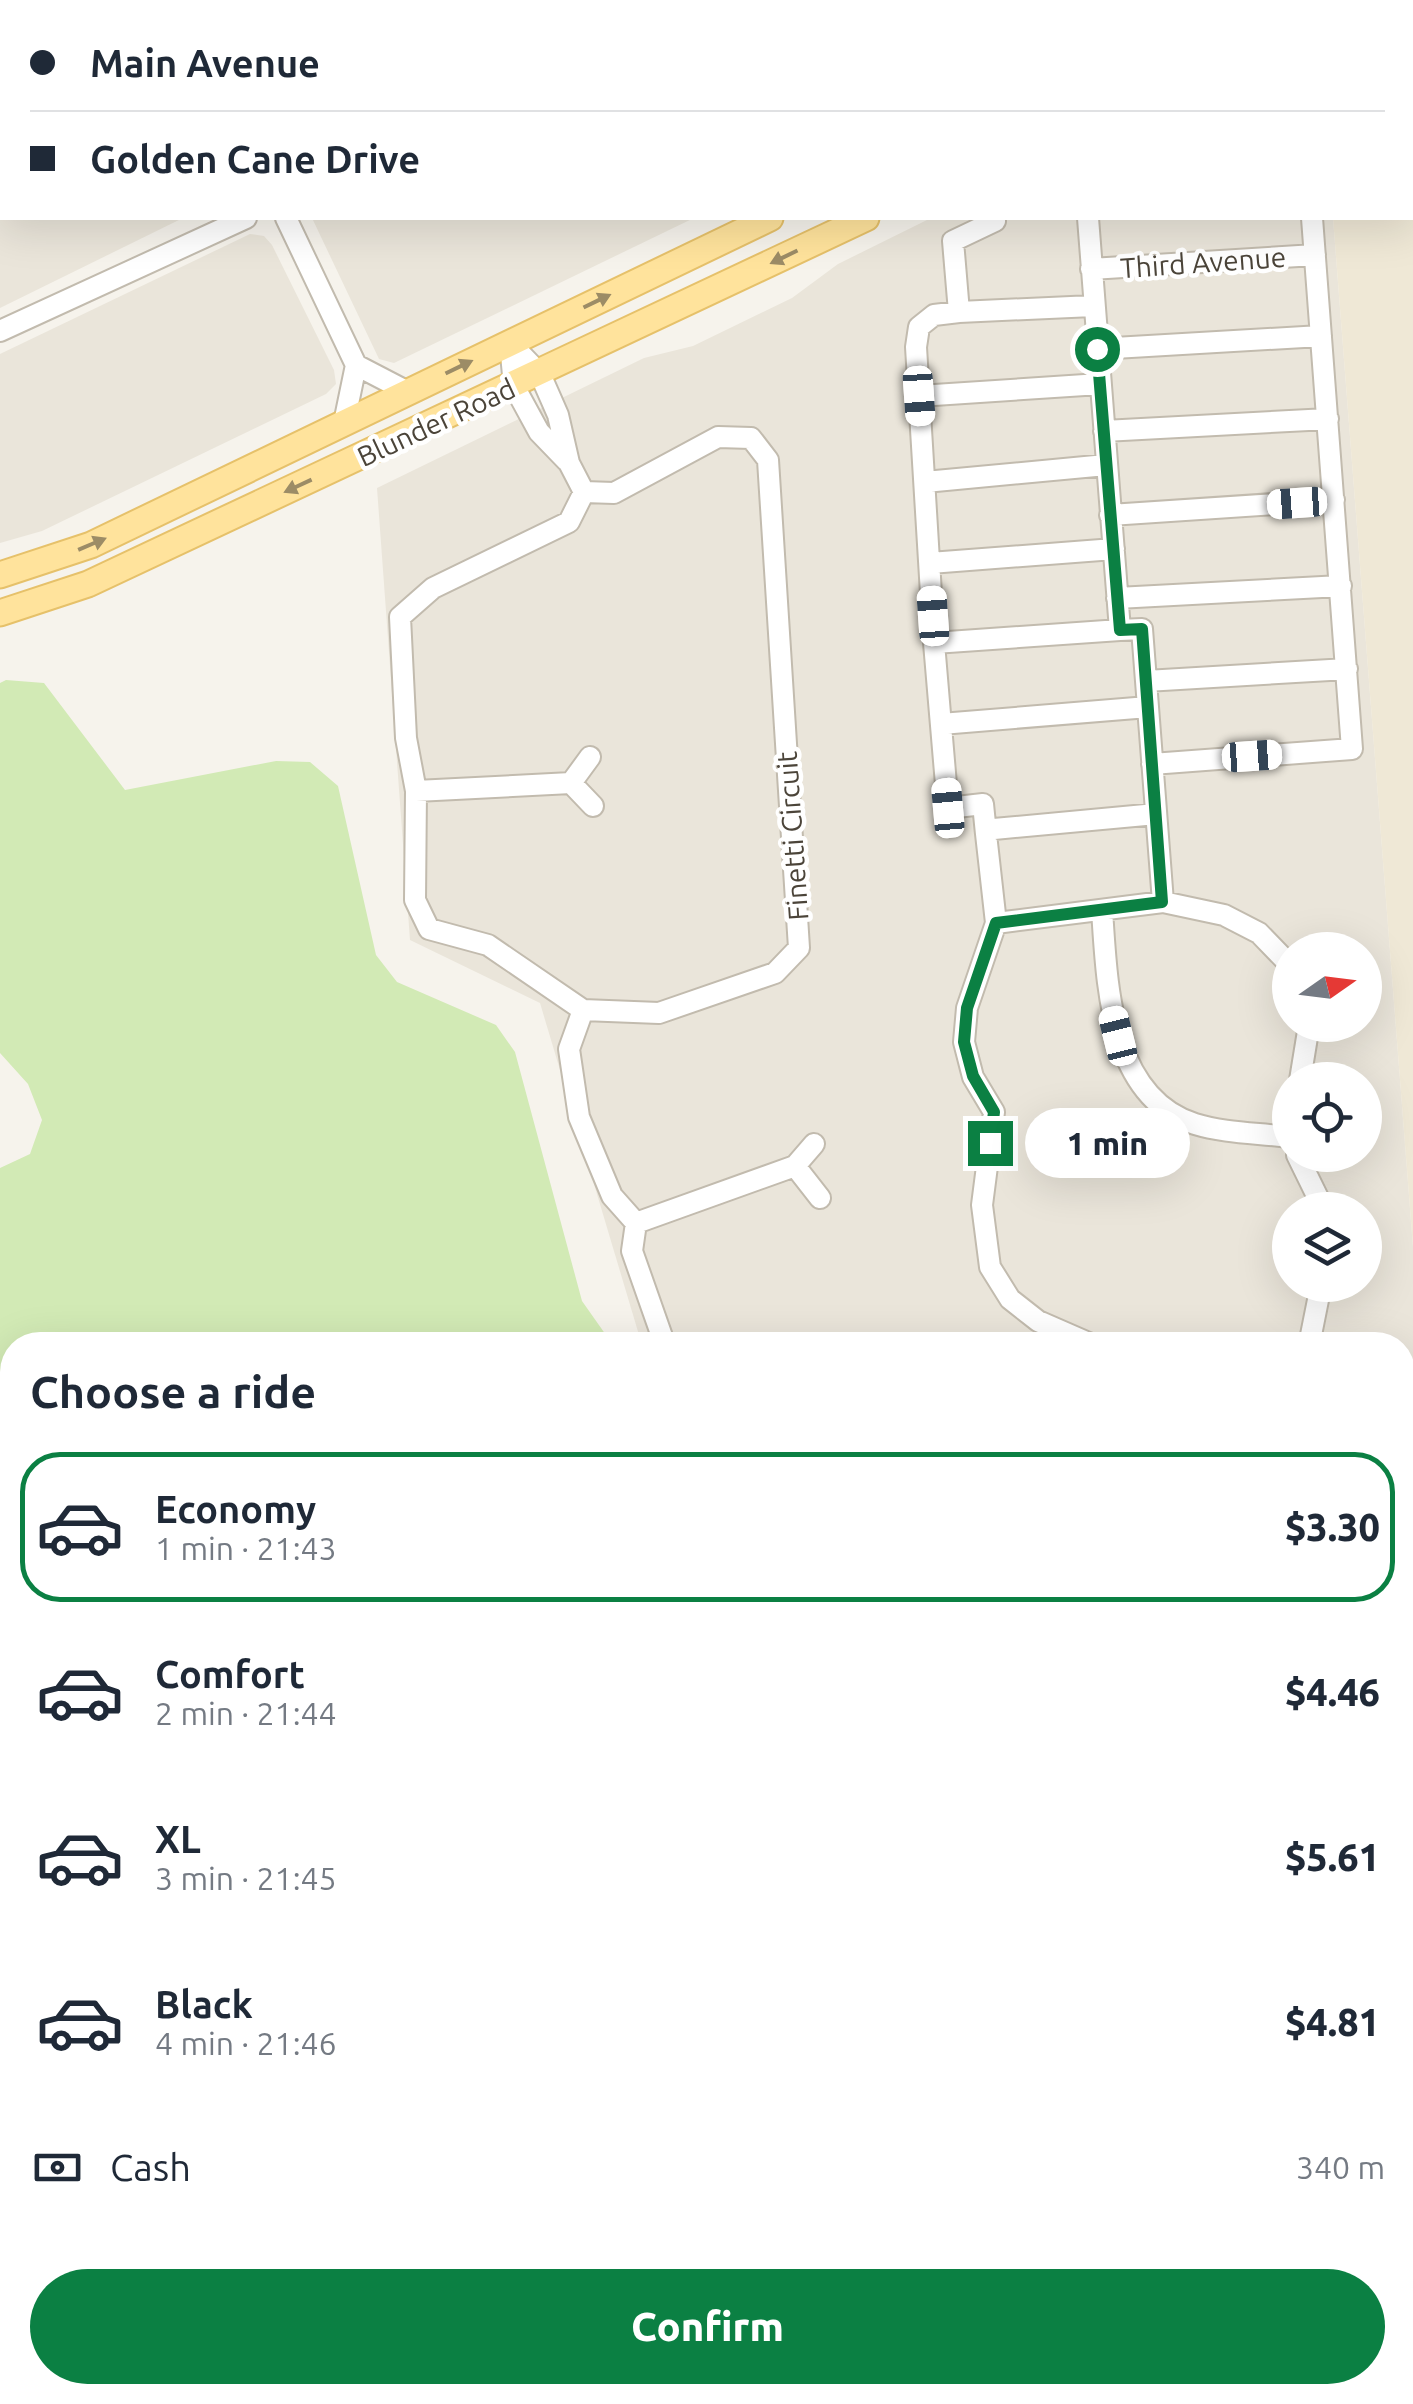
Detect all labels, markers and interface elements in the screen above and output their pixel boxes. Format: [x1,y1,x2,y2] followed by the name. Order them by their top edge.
[90,42,320,84] text: Main Avenue
[90,138,420,180] text: Golden Cane Drive
[1119,241,1287,283] street label: Third Avenue
[769,248,798,265] one-way arrow
[583,293,612,310] one-way arrow
[1075,327,1120,372] route start
[445,359,474,376] one-way arrow
[902,365,936,427] car
[352,372,520,472] street label: Blunder Road
[284,477,313,494] one-way arrow
[1266,486,1328,520] car
[77,536,107,552] one-way arrow
[916,585,950,647] car
[1221,739,1283,773] car
[771,750,813,922] street label: Finetti Circuit
[930,777,966,839] car
[1272,932,1382,1042] north arrow
[1272,932,1382,1302] map controls
[1096,1003,1140,1069] car
[1272,1062,1382,1172] button: locate
[1025,1108,1190,1178] callout: 1 min
[968,1121,1013,1166] route end
[1067,1125,1148,1161] text: 1 min
[1272,1192,1382,1302] button: layers
[30,1366,316,1417] text: Choose a ride
[35,1482,125,1572] icon: car
[155,1488,316,1530] text: Economy
[1285,1506,1380,1548] text: $3.30
[155,1530,337,1566] text: 1 min · 21:43
[35,1647,125,1737] icon: car
[155,1653,305,1695] text: Comfort
[1285,1671,1380,1713] text: $4.46
[155,1695,337,1731] text: 2 min · 21:44
[35,1812,125,1902] icon: car
[155,1818,201,1860] text: XL
[1285,1836,1380,1878] text: $5.61
[155,1860,337,1896] text: 3 min · 21:45
[35,1977,125,2067] icon: car
[155,1983,253,2025] text: Black
[1285,2001,1380,2043] text: $4.81
[155,2025,337,2061] text: 4 min · 21:46
[30,2140,85,2195] icon: cash
[110,2146,191,2188] text: Cash
[1296,2149,1385,2185] text: 340 m
[30,2269,1385,2384] button: Confirm

